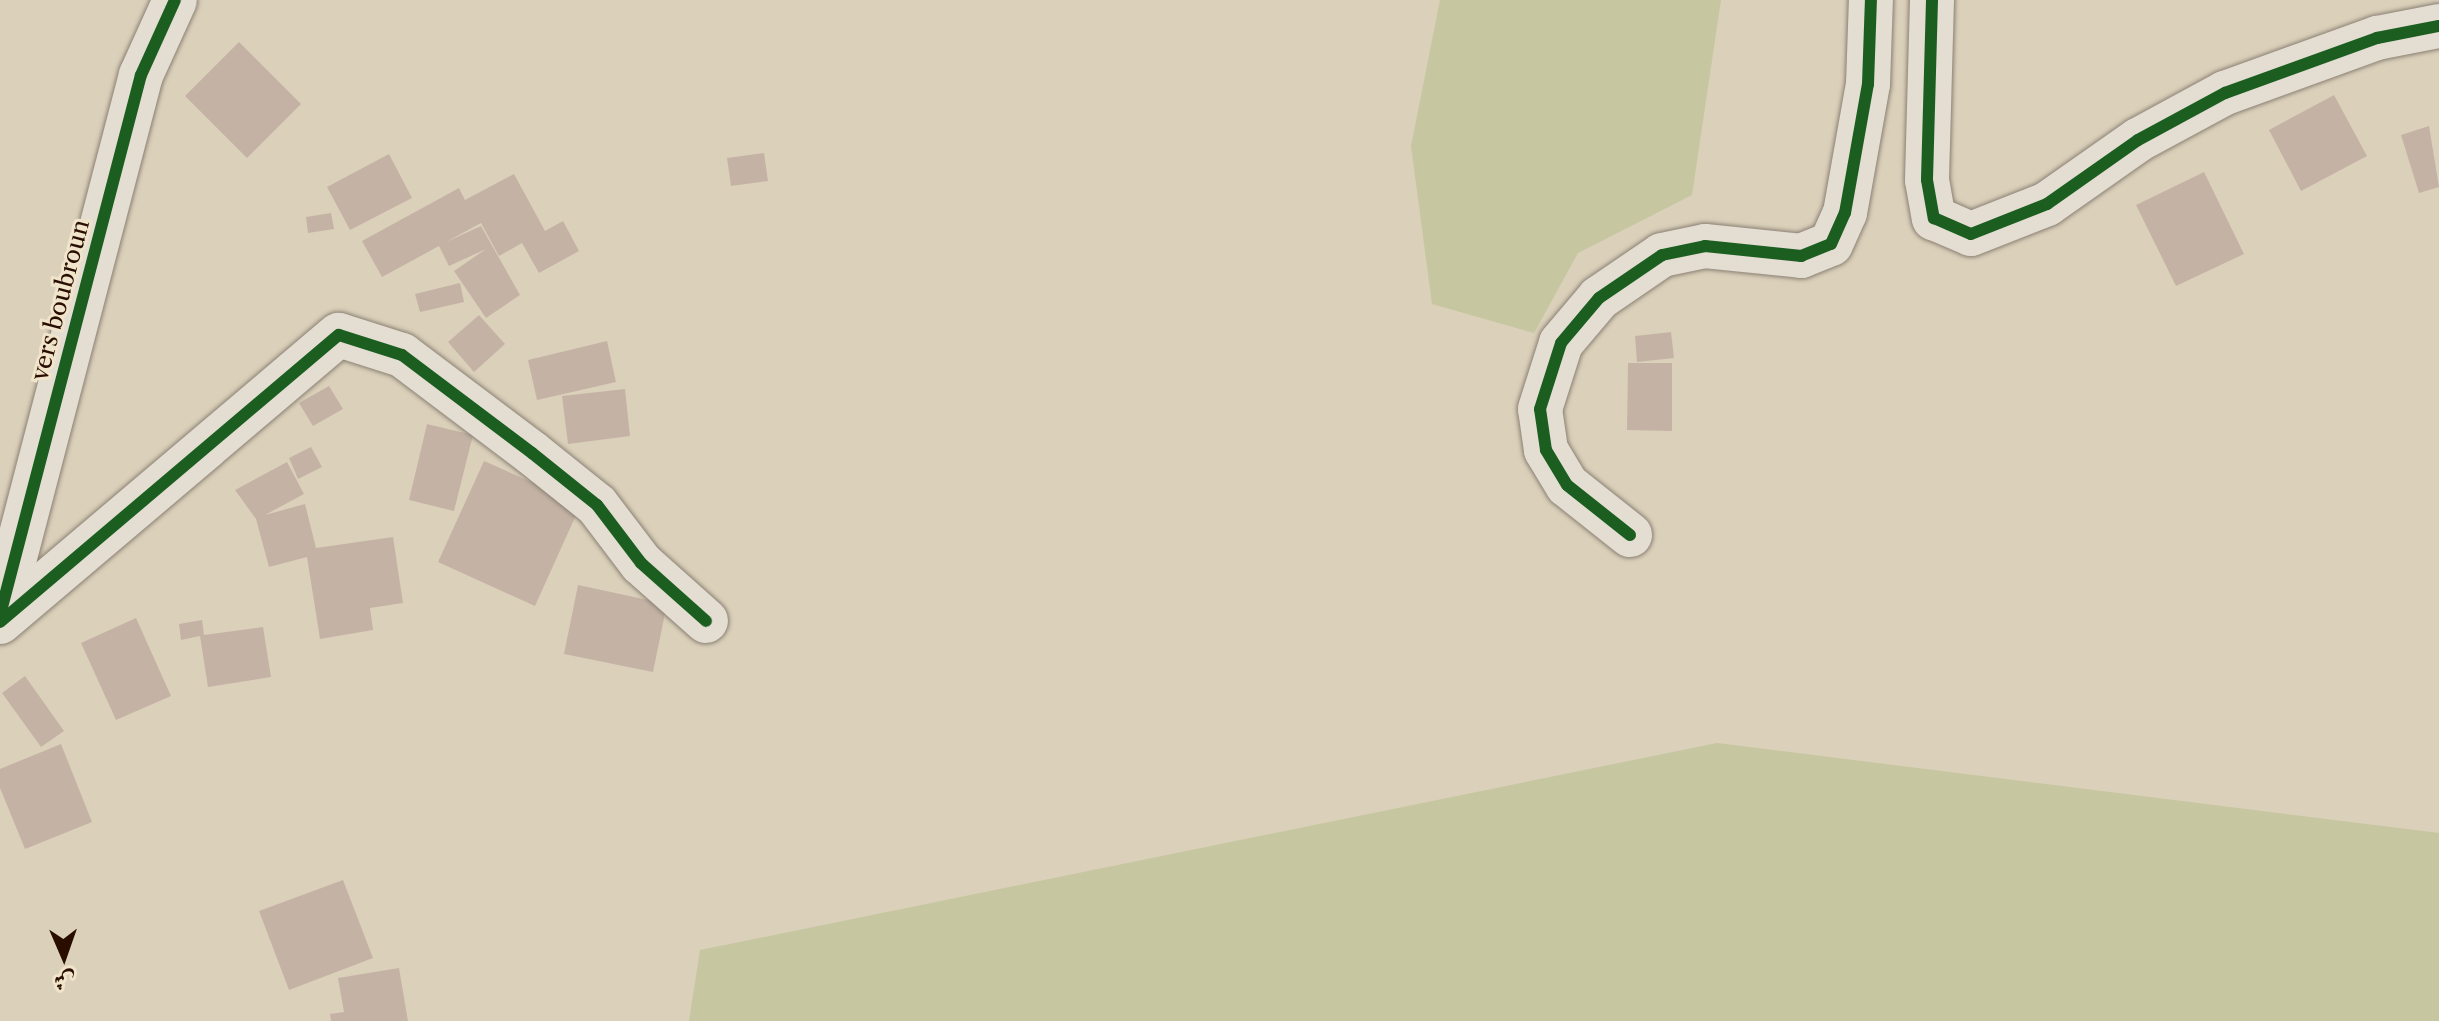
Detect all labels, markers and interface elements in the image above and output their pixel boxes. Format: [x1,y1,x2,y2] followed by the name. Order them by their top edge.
[25,216,95,384] street label: vers boubroun
[24,917,104,997] north arrow
[53,968,76,995] text: ش

